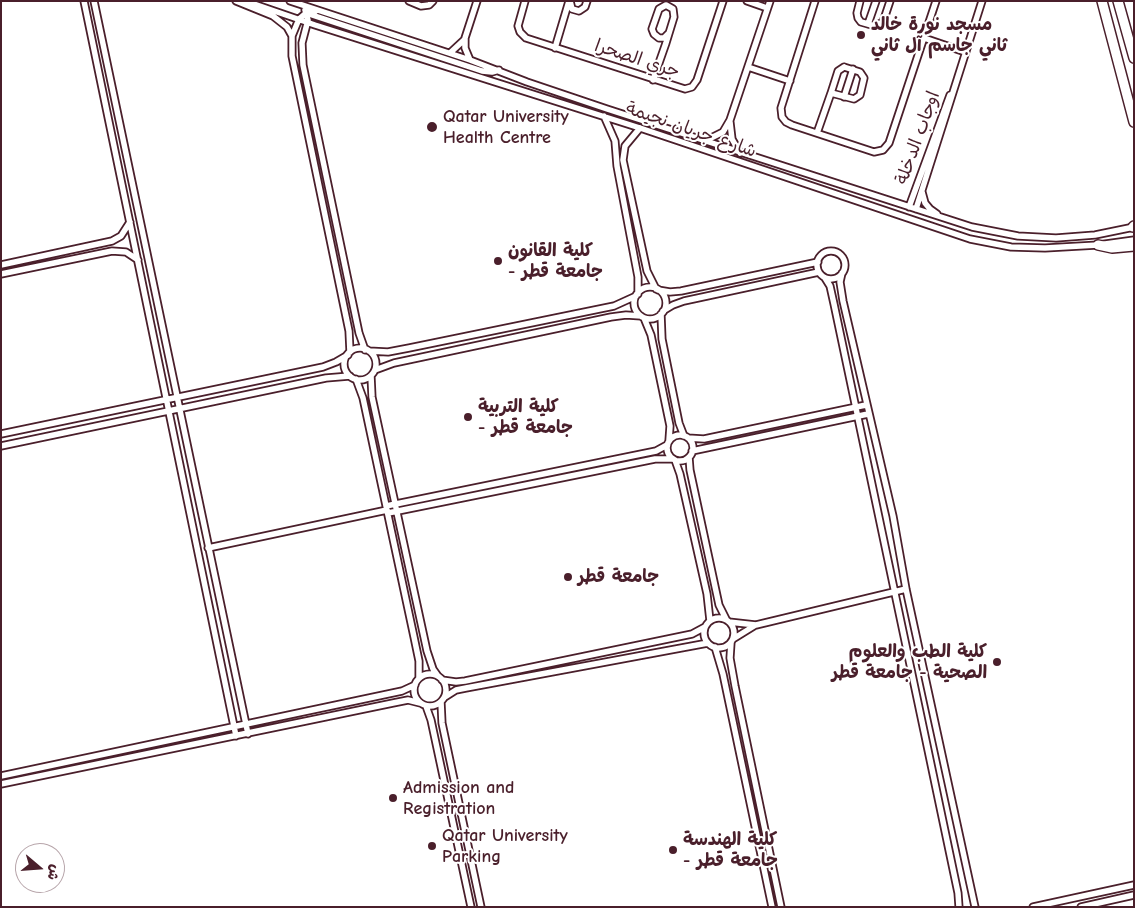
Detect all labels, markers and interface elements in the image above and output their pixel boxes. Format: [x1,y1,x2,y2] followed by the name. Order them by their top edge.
[871,14,1007,56] place label: مسجد نورة خالد ثاني جاسم آل ثاني
[855,29,867,41] marker: مسجد نورة خالد ثاني جاسم آل ثاني
[592,35,682,83] street label: جري الصحرا
[891,88,945,188] street label: اوجاب الدخلة
[623,98,759,162] street label: شارع جريان نجيمة
[443,106,569,148] place label: Qatar University Health Centre
[425,120,439,134] marker: Qatar University Health Centre
[508,240,603,282] place label: كلية القانون - جامعة قطر
[492,255,504,267] marker: كلية القانون - جامعة قطر
[478,396,573,438] place label: كلية التربية - جامعة قطر
[462,411,474,423] marker: كلية التربية - جامعة قطر
[578,566,659,588] place label: جامعة قطر
[562,571,574,583] marker: جامعة قطر
[832,641,987,684] place label: كلية الطب والعلوم الصحية - جامعة قطر
[991,656,1003,668] marker: كلية الطب والعلوم الصحية - جامعة قطر
[403,777,515,820] place label: Admission and Registration
[387,792,399,804] marker: Admission and Registration
[442,825,568,868] place label: Qatar University Parking
[683,829,778,872] place label: كلية الهندسة - جامعة قطر
[426,840,438,852] marker: Qatar University Parking
[15,843,65,893] north arrow
[667,844,679,856] marker: كلية الهندسة - جامعة قطر
[43,863,64,882] text: ش

